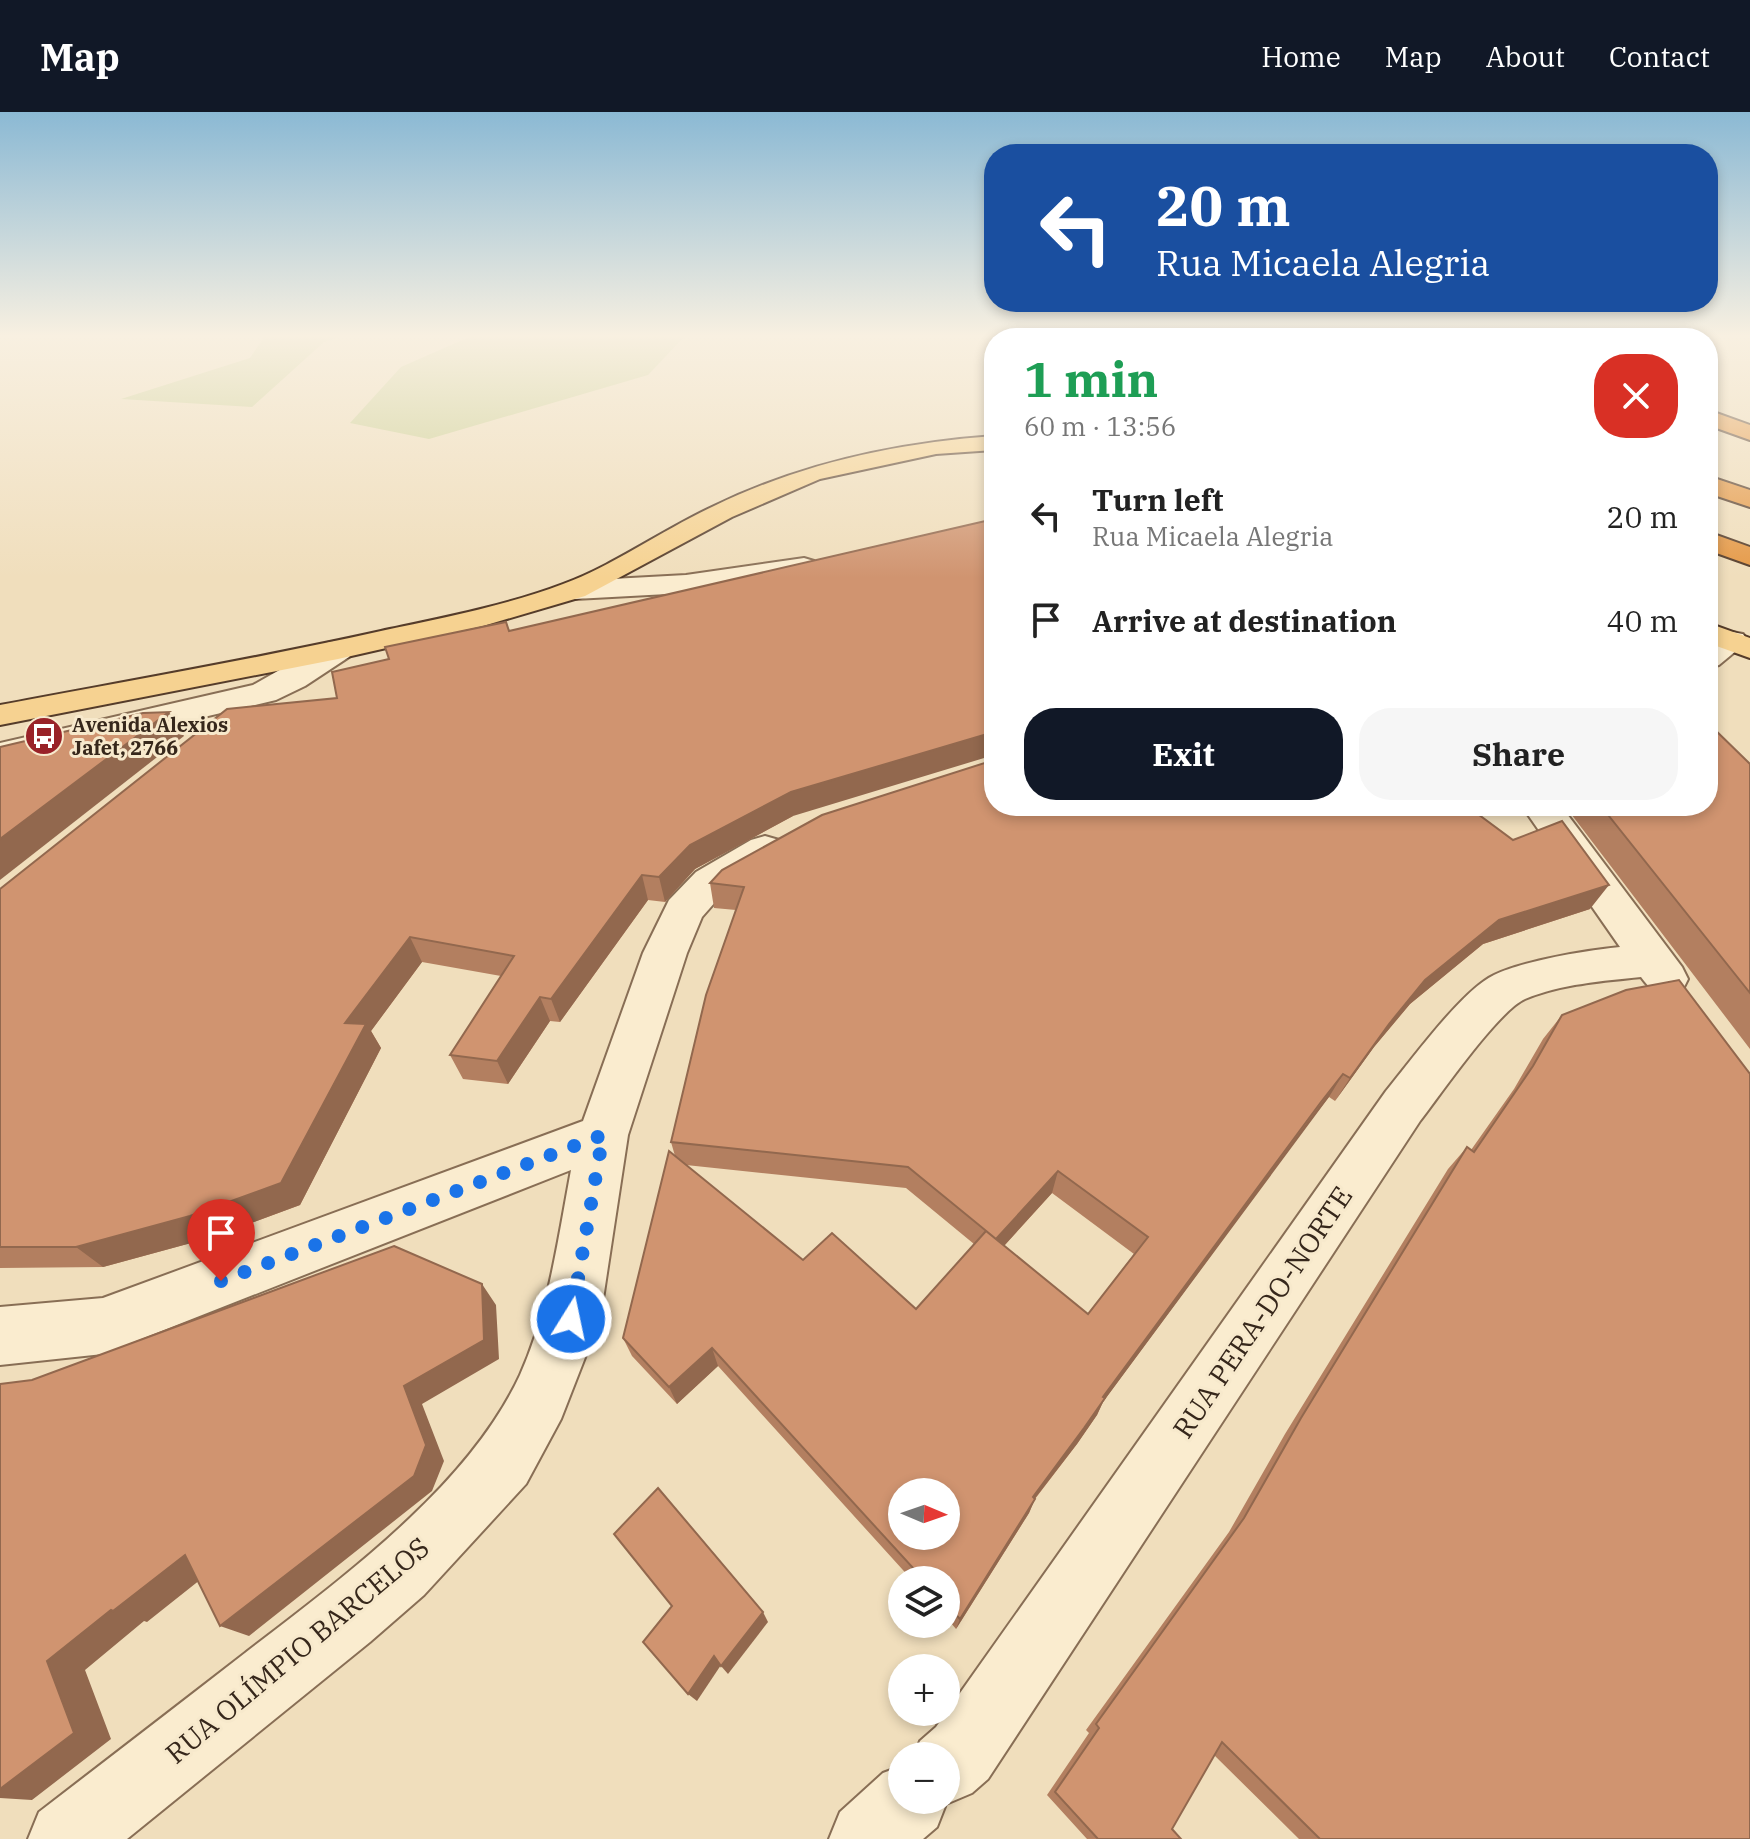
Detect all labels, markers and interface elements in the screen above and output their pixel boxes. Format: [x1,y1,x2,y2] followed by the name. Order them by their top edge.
[40,32,120,81] text: Map
[1261,38,1341,75] text: Home
[1385,38,1442,75] text: Map
[1486,38,1565,75] text: About
[1609,38,1710,75] text: Contact
[1156,169,1291,241] text: 20 m
[1024,176,1128,280] icon: left
[1156,239,1490,286] text: Rua Micaela Alegria
[1024,348,1158,410] text: 1 min
[1594,354,1678,438] button: close
[1024,409,1176,443] text: 60 m · 13:56
[1092,480,1224,519] text: Turn left
[1024,494,1068,538] icon: left
[1606,497,1678,536] text: 20 m
[1092,519,1333,553] text: Rua Micaela Alegria
[1024,598,1068,642] icon: arrive
[1092,601,1397,640] text: Arrive at destination
[1606,601,1678,640] text: 40 m
[1024,708,1343,800] button: Exit
[1359,708,1678,800] button: Share
[72,711,228,761] place label: Avenida Alexios Jafet, 2766
[23,715,65,757] bus stop icon: Avenida Alexios Jafet, 2766
[1164,1179,1360,1445] street label: RUA PERA-DO-NORTE
[187,1199,255,1281] pin
[199,1211,243,1255] icon: arrive
[529,1277,613,1361] position arrow
[888,1478,960,1550] north arrow
[888,1478,960,1814] map controls
[157,1529,437,1771] street label: RUA OLÍMPIO BARCELOS
[888,1566,960,1638] button: layers
[888,1654,960,1726] button: +
[888,1742,960,1814] button: −

